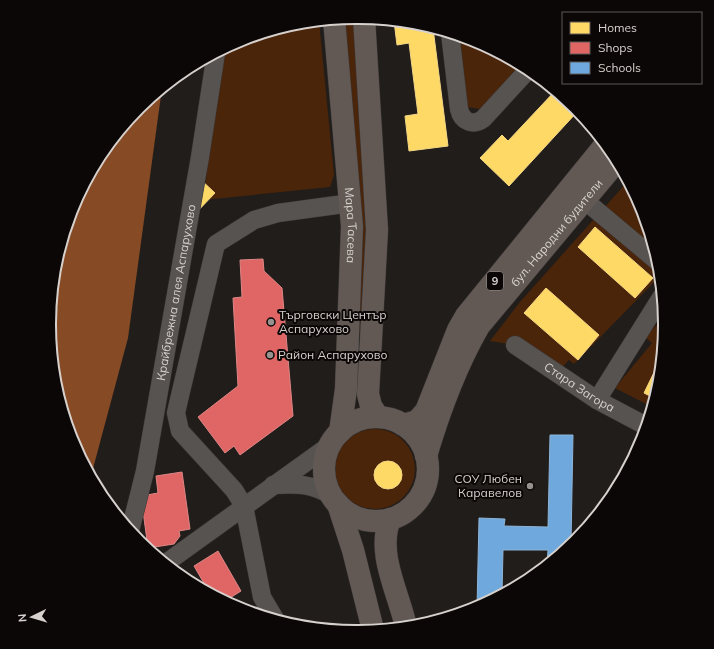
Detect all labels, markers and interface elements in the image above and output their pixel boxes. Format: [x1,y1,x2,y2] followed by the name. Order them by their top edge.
[562,12,702,84] legend
[598,20,637,35] text: Homes
[598,40,633,55] text: Shops
[598,60,641,75] text: Schools
[507,176,606,289] street label: бул. Народни будители
[342,187,360,263] street label: Мара Тасева
[153,203,199,382] street label: Крайбрежна алея Аспарухово
[487,272,503,290] road number: 9
[279,307,387,336] place label: Търговски Център Аспарухово
[266,317,276,327] marker: Търговски Център Аспарухово
[278,347,387,362] place label: Район Аспарухово
[265,350,275,360] marker: Район Аспарухово
[541,359,617,415] street label: Стара Загора
[454,471,522,500] place label: СОУ Любен Каравелов
[525,481,535,491] marker: СОУ Любен Каравелов
[12,597,52,637] north arrow
[15,613,29,623] text: N

